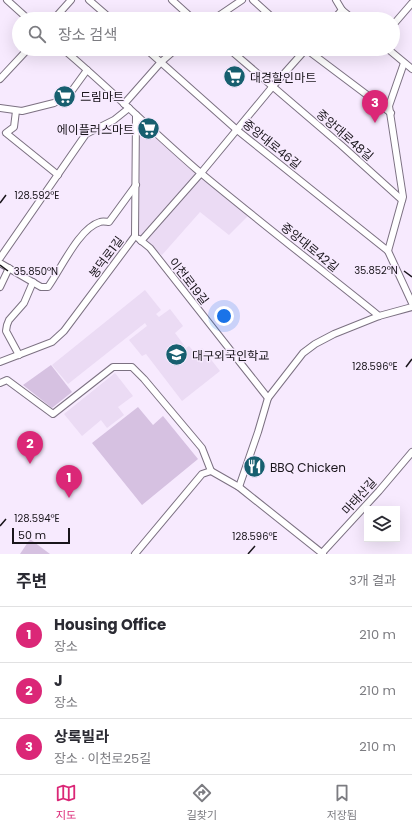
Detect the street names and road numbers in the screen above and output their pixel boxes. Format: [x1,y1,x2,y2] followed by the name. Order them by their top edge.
[313,106,377,164] street label: 중앙대로48길
[239,115,305,173] street label: 중앙대로46길
[278,218,342,276] street label: 중앙대로42길
[85,233,127,281] street label: 봉덕로1길
[165,254,213,308] street label: 이천로19길
[338,474,380,518] street label: 마태산길

